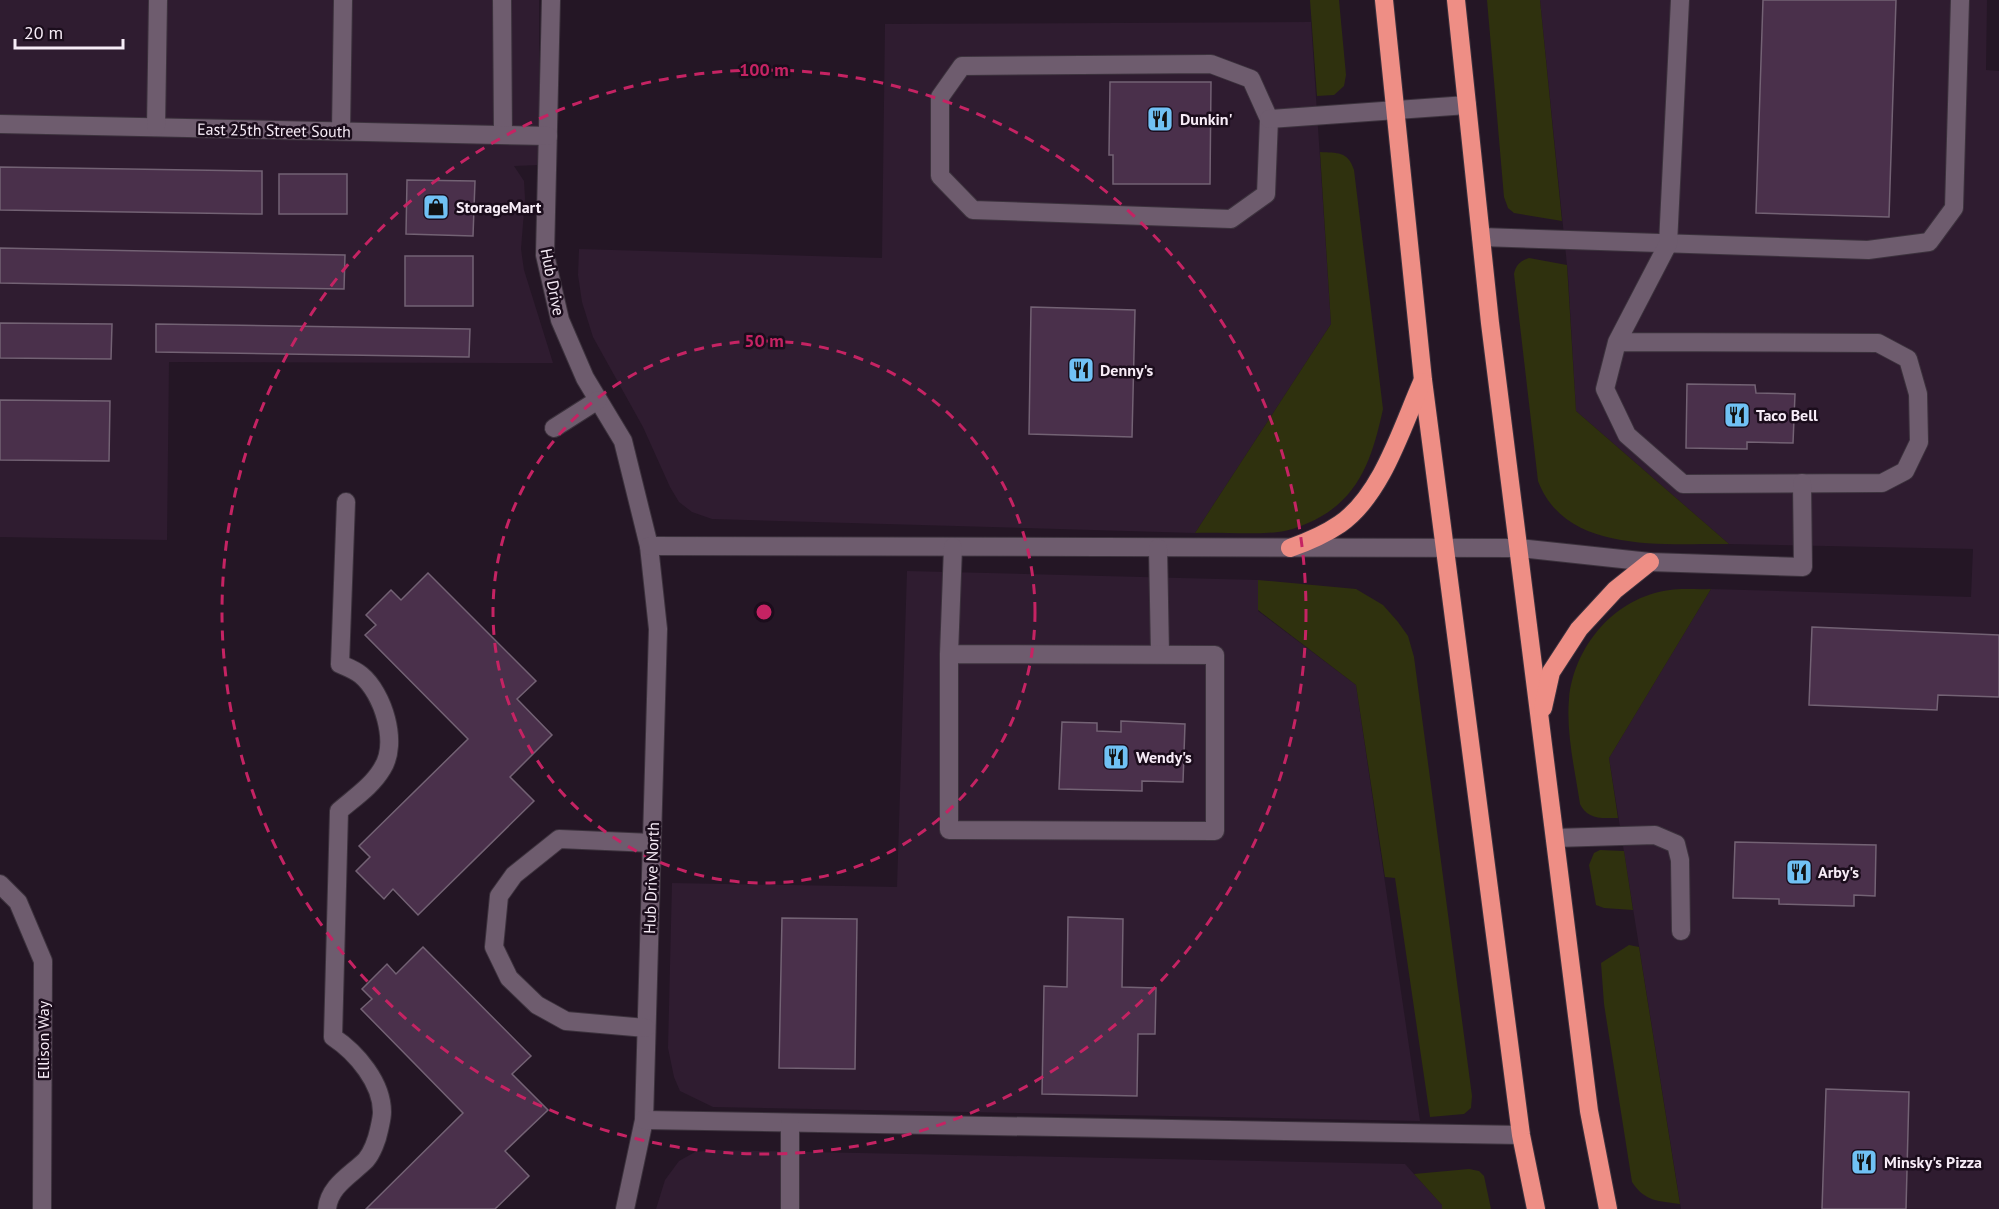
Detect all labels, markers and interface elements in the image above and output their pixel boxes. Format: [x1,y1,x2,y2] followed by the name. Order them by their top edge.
[15,12,123,50] scale bar
[24,21,63,44] text: 20 m
[739,58,789,81] text: 100 m
[1145,104,1175,134] restaurant icon: Dunkin'
[1180,109,1233,129] place label: Dunkin'
[197,119,351,141] street label: East 25th Street South
[421,192,451,222] shop icon: StorageMart
[456,197,542,217] place label: StorageMart
[537,247,569,317] street label: Hub Drive
[744,329,784,352] text: 50 m
[1066,355,1096,385] restaurant icon: Denny's
[1100,360,1153,380] place label: Denny's
[1722,400,1752,430] restaurant icon: Taco Bell
[1756,405,1818,425] place label: Taco Bell
[754,602,774,622] centre of rings
[1101,742,1131,772] restaurant icon: Wendy's
[1136,747,1192,767] place label: Wendy's
[639,822,663,934] street label: Hub Drive North
[1784,857,1814,887] restaurant icon: Arby's
[1818,862,1859,882] place label: Arby's
[33,1000,53,1079] street label: Ellison Way
[1849,1147,1879,1177] restaurant icon: Minsky's Pizza
[1884,1152,1982,1172] place label: Minsky's Pizza

